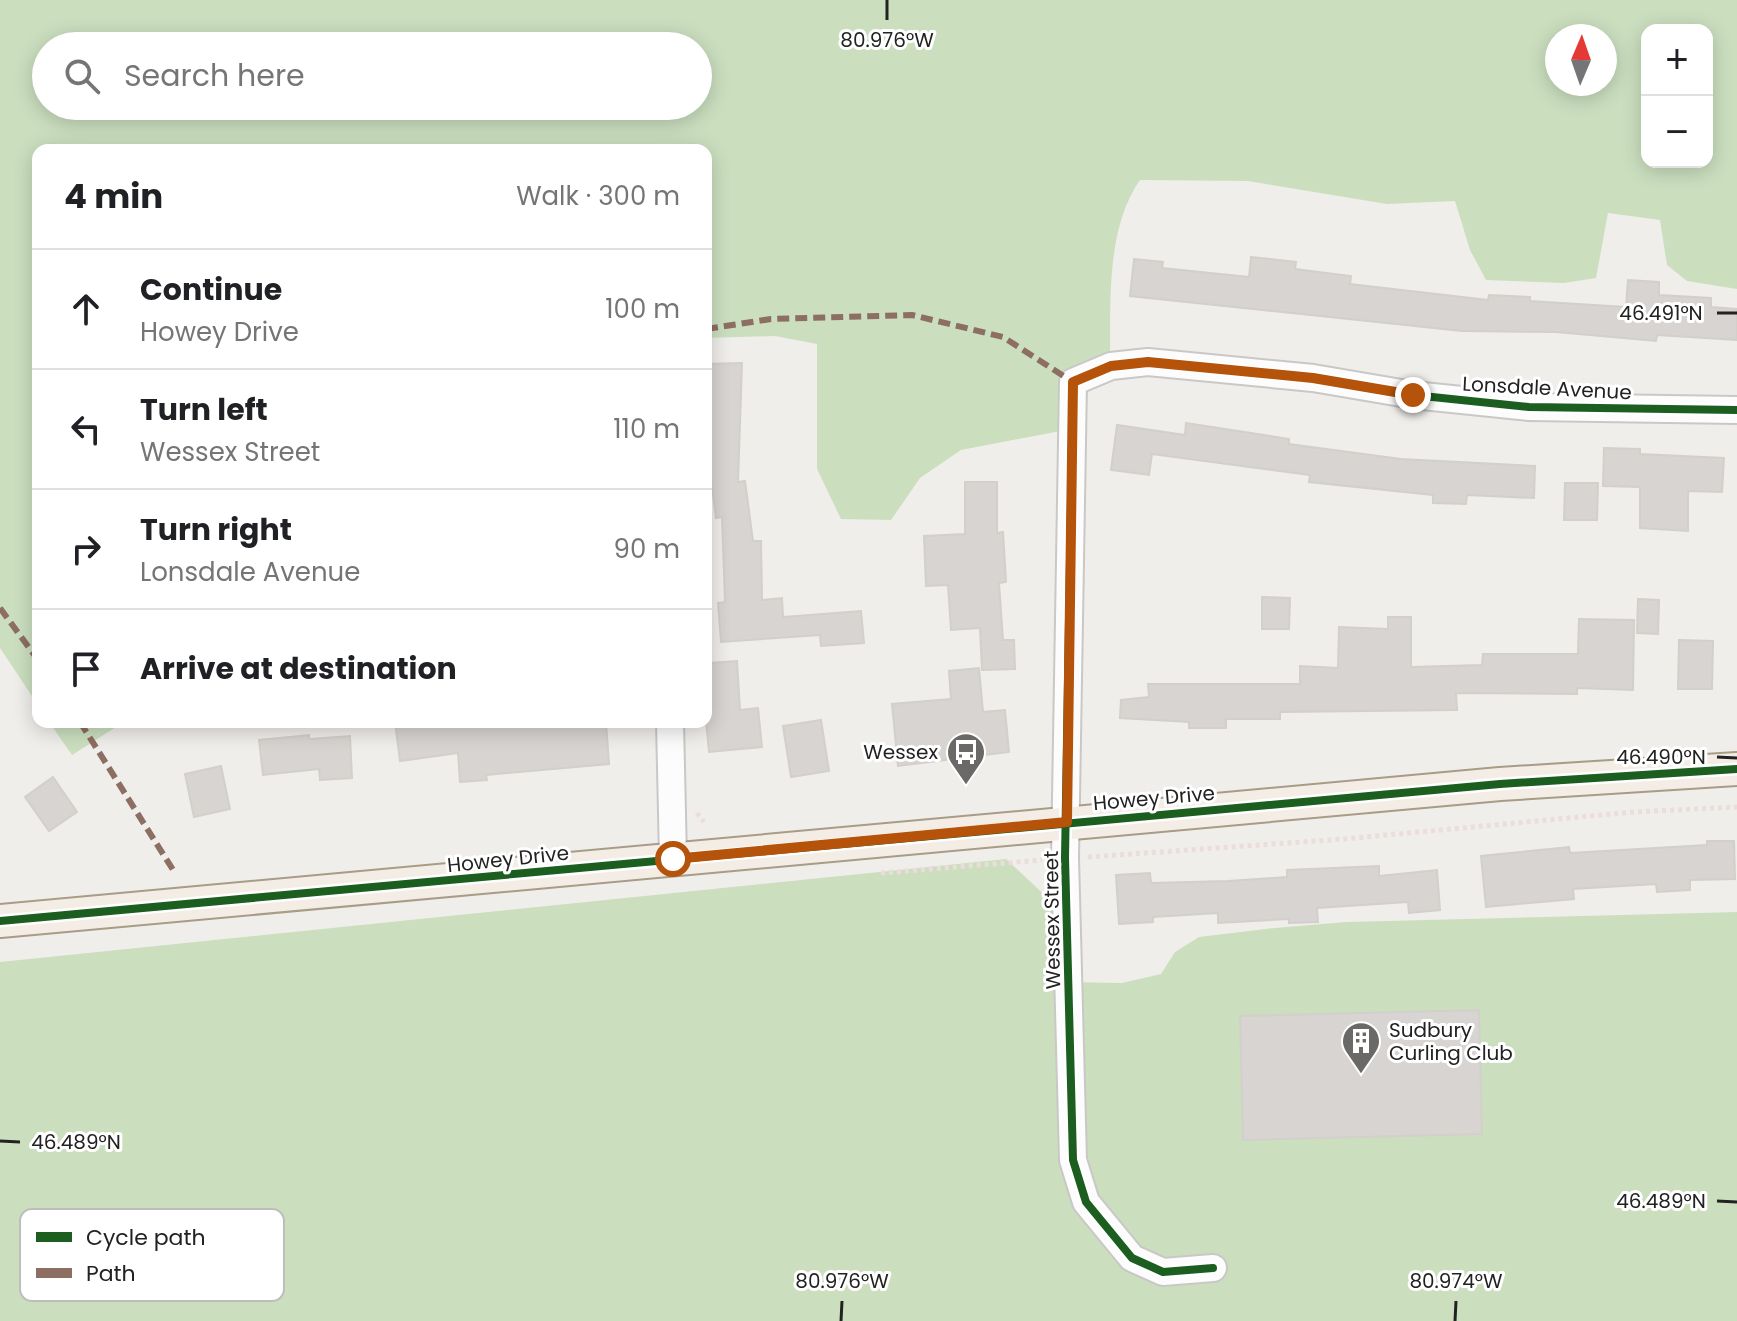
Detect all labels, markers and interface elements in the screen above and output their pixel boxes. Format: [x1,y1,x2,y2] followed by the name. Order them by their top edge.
[1545,24,1617,96] north arrow
[1641,24,1713,168] map controls
[1641,24,1713,96] button: +
[840,26,934,54] text: 80.976°W
[32,32,712,120] search box
[60,54,104,98] icon: search
[124,54,305,97] text: Search here
[1641,96,1713,168] button: −
[64,172,163,220] text: 4 min
[516,178,680,214] text: Walk · 300 m
[140,268,282,311] text: Continue
[64,287,108,331] icon: ahead
[605,291,680,327] text: 100 m
[1619,299,1703,327] text: 46.491°N
[140,314,299,350] text: Howey Drive
[1462,370,1632,406] street label: Lonsdale Avenue
[1395,377,1431,413] route end
[140,388,268,431] text: Turn left
[64,407,108,451] icon: left
[613,411,680,447] text: 110 m
[140,434,320,470] text: Wessex Street
[140,508,292,551] text: Turn right
[64,527,108,571] icon: right
[614,531,680,567] text: 90 m
[140,554,360,590] text: Lonsdale Avenue
[64,647,108,691] icon: arrive
[140,647,457,690] text: Arrive at destination
[945,731,987,786] bus stop icon: Wessex
[863,738,938,766] place label: Wessex
[1616,743,1706,771] text: 46.490°N
[1092,779,1216,817] street label: Howey Drive
[446,839,570,879] street label: Howey Drive
[655,841,691,877] route start
[1037,850,1067,990] street label: Wessex Street
[1389,1016,1513,1067] place label: Sudbury Curling Club
[1340,1020,1382,1075] building icon: Sudbury Curling Club
[31,1128,121,1156] text: 46.489°N
[1616,1187,1706,1215] text: 46.489°N
[20,1209,284,1301] legend
[86,1222,205,1253] text: Cycle path
[86,1258,136,1289] text: Path
[795,1267,889,1295] text: 80.976°W
[1409,1267,1503,1295] text: 80.974°W

